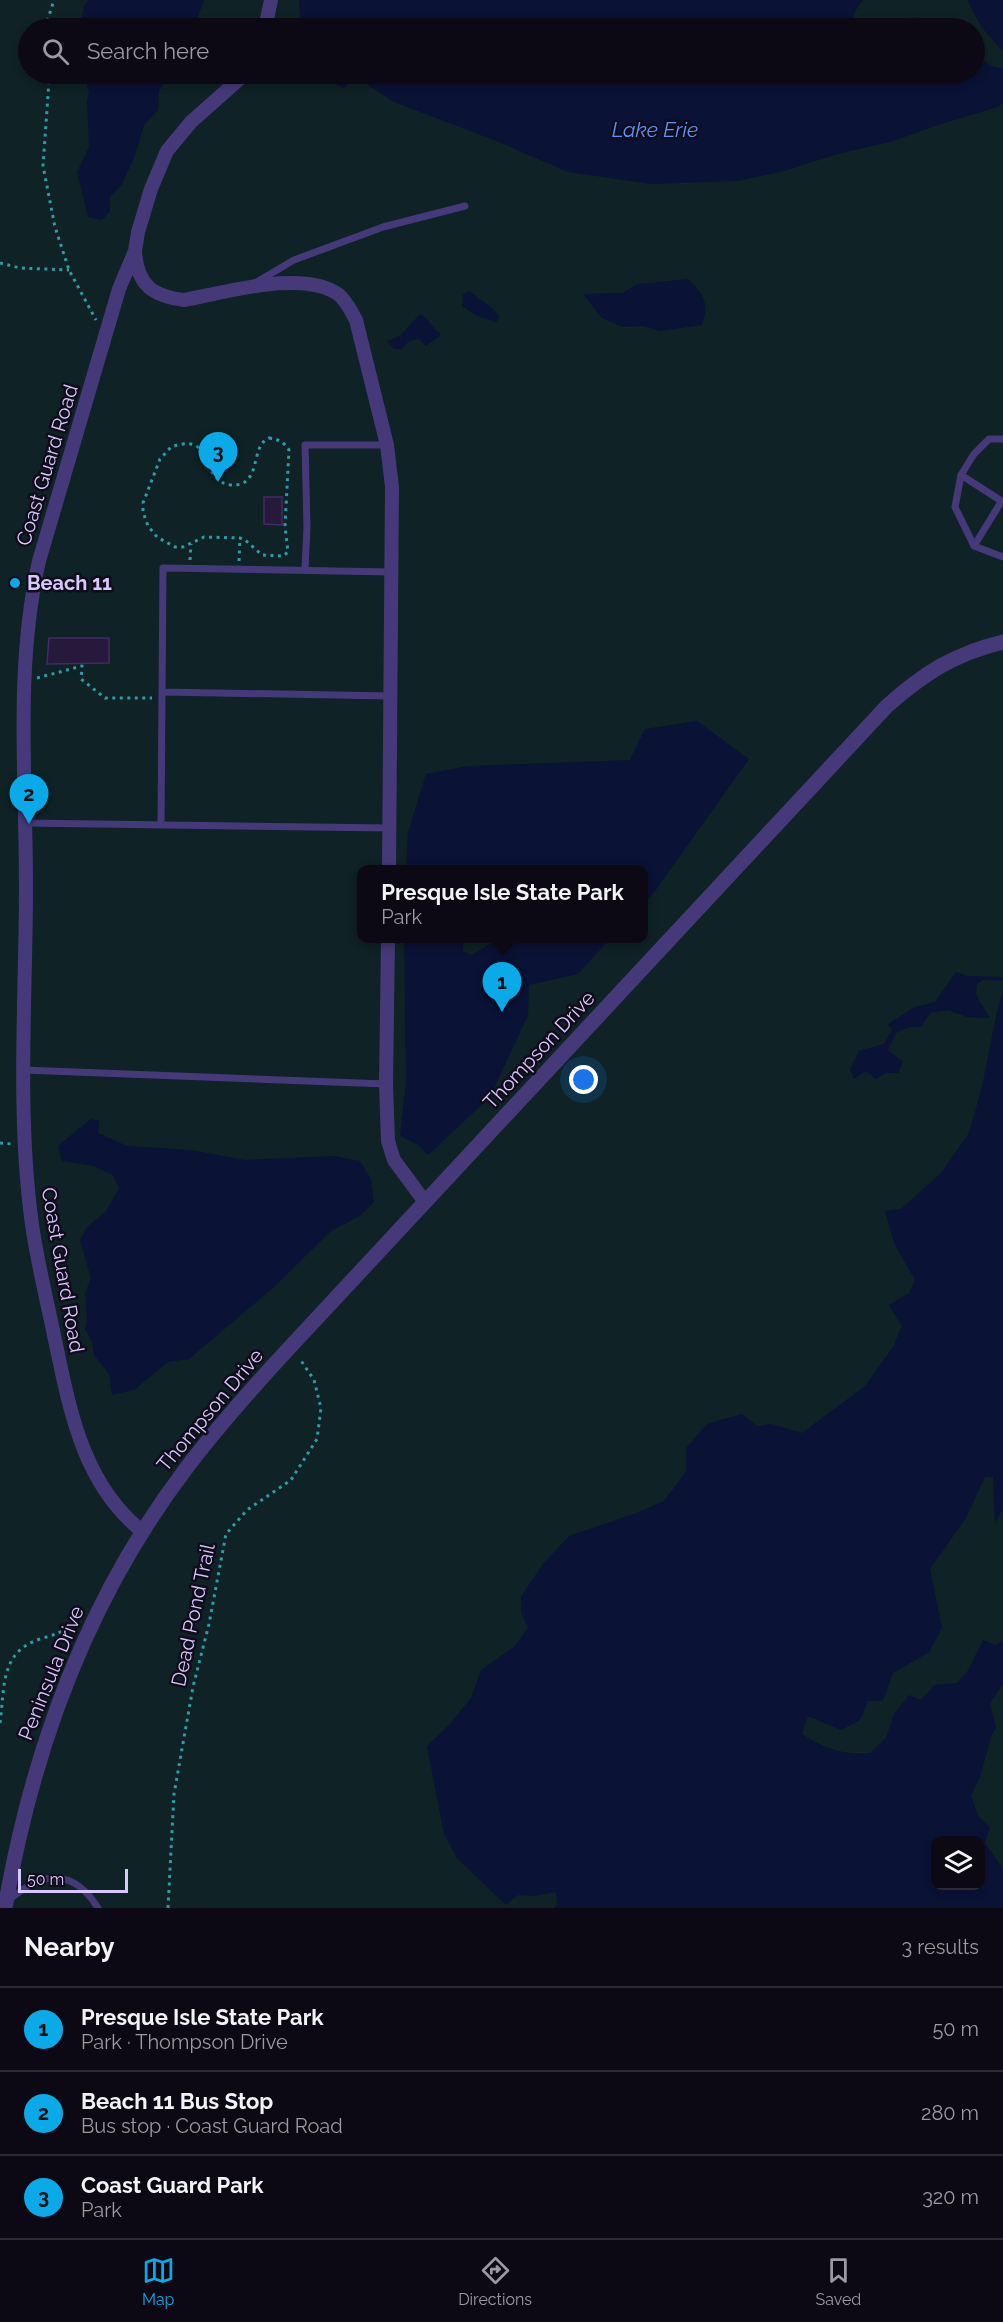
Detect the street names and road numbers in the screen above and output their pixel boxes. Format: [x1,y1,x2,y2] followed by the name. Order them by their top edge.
[11,381,83,549] street label: Coast Guard Road
[478,986,600,1114] street label: Thompson Drive
[37,1186,89,1354] street label: Coast Guard Road
[152,1344,268,1476] street label: Thompson Drive
[166,1541,220,1689] street label: Dead Pond Trail
[13,1602,89,1743] street label: Peninsula Drive

